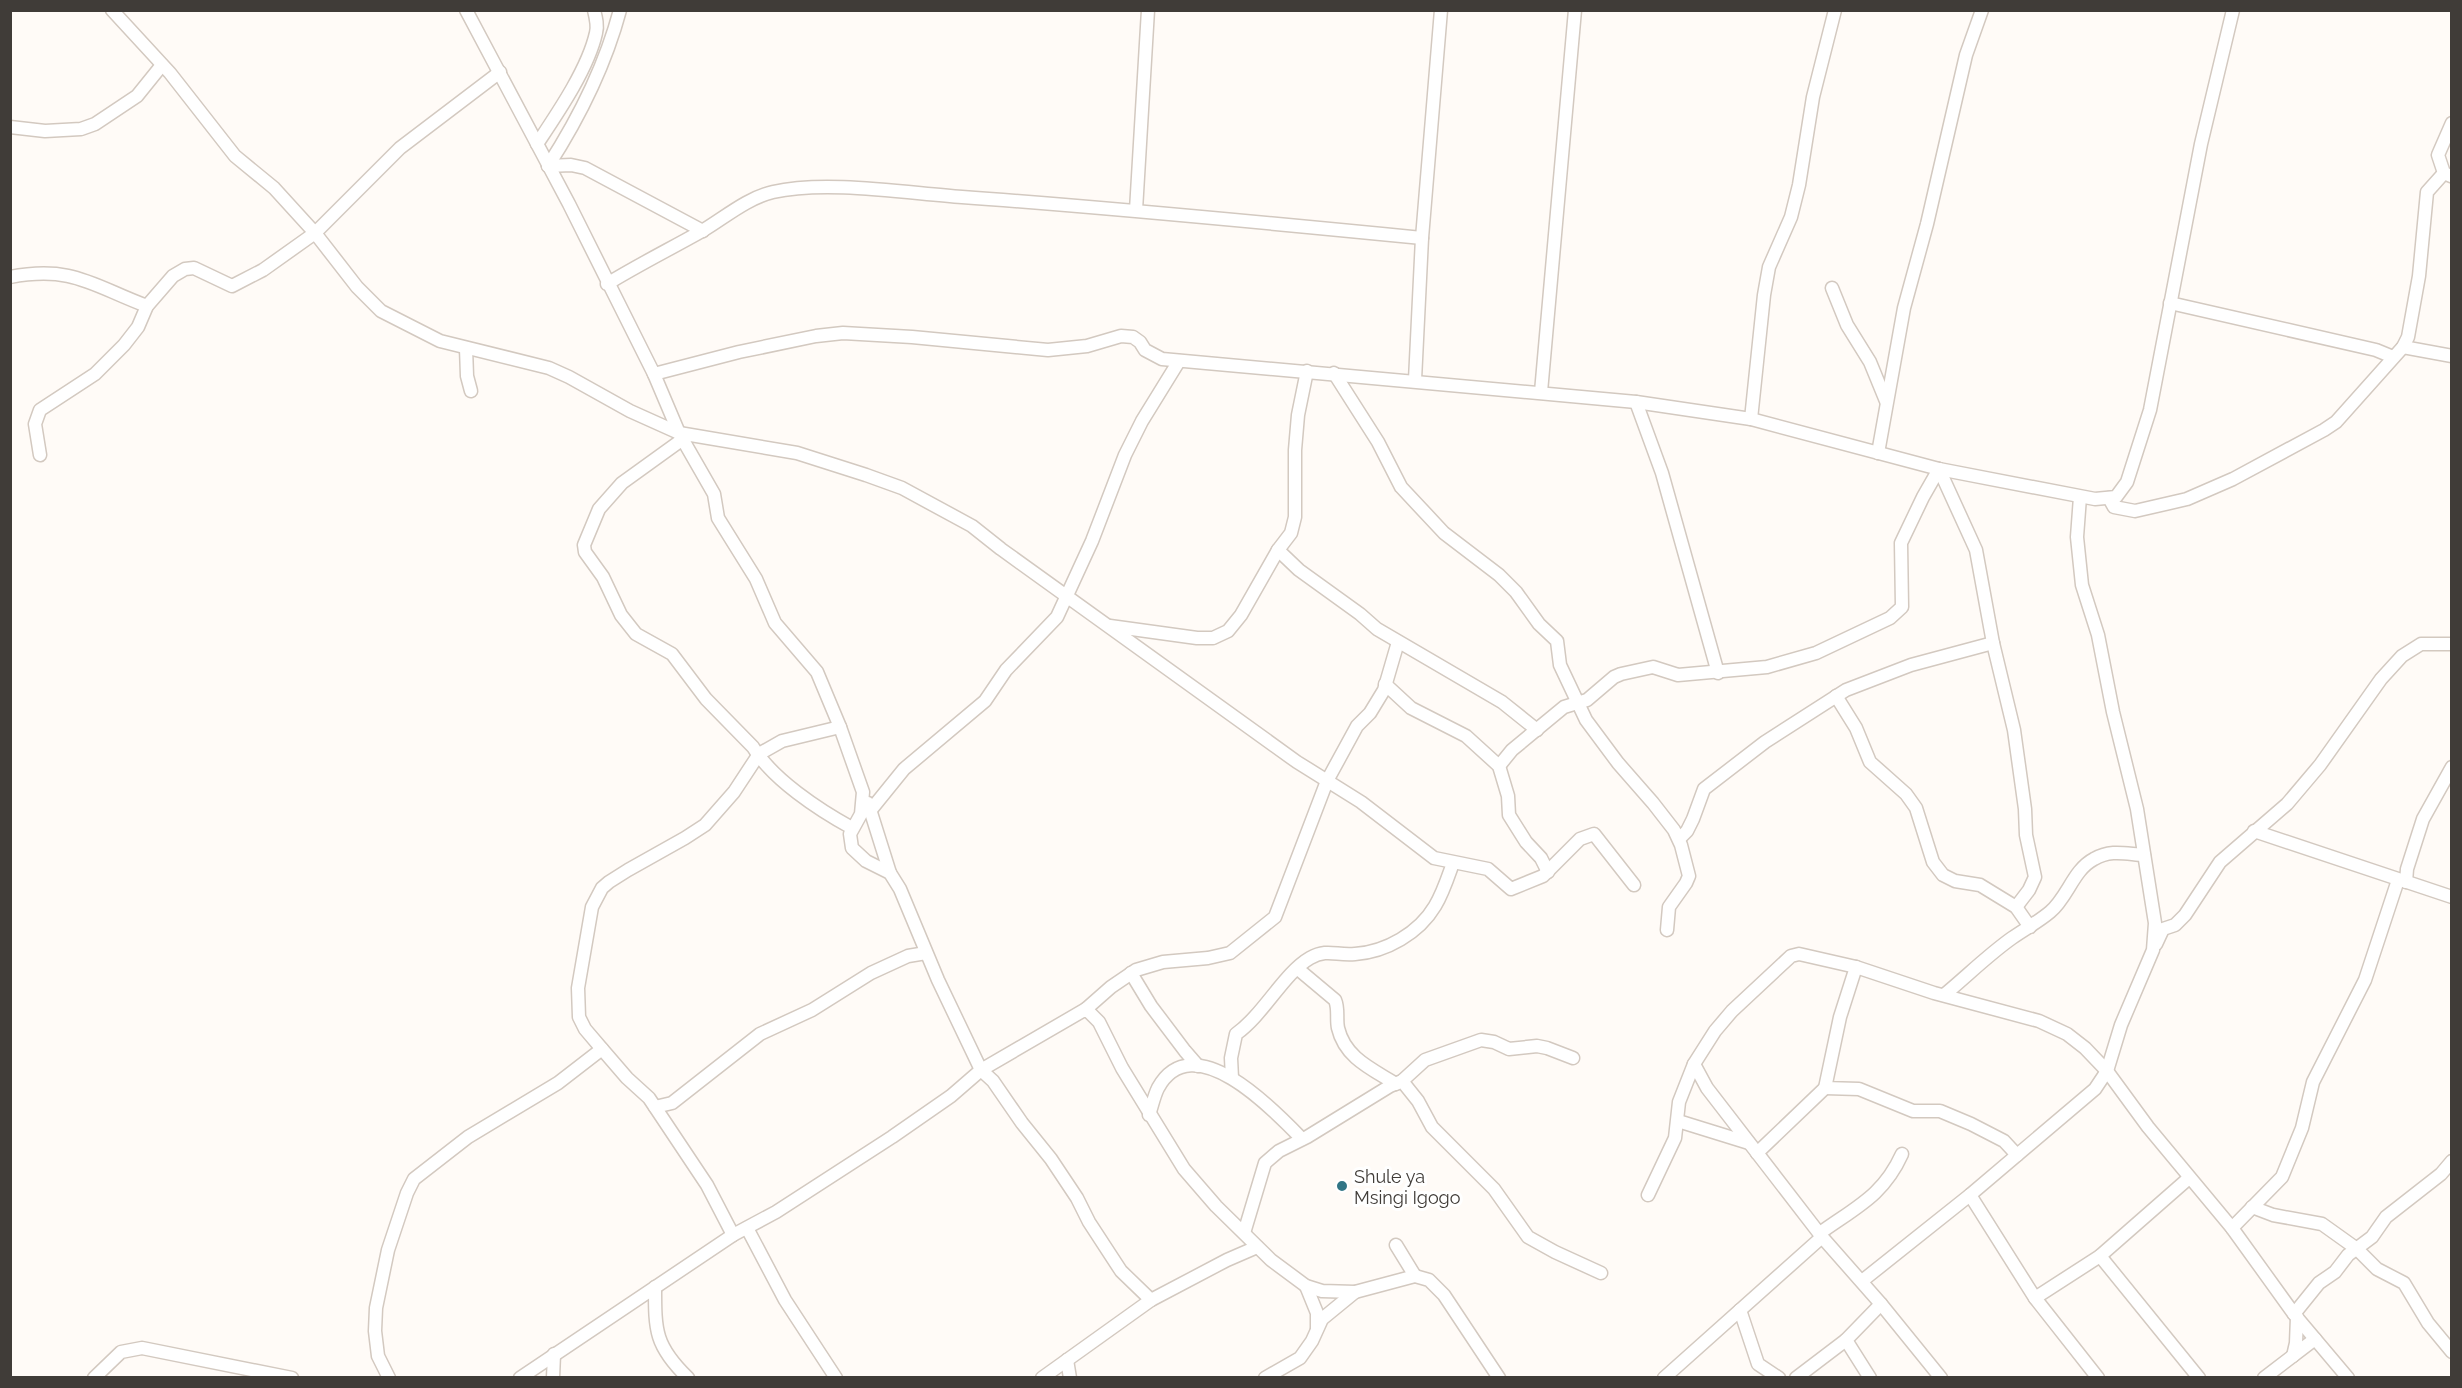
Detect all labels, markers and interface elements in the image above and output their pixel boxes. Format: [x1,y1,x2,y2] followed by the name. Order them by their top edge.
[1354,1166,1461,1208] place label: Shule ya Msingi Igogo
[1335,1179,1349,1193] marker: Shule ya Msingi Igogo

